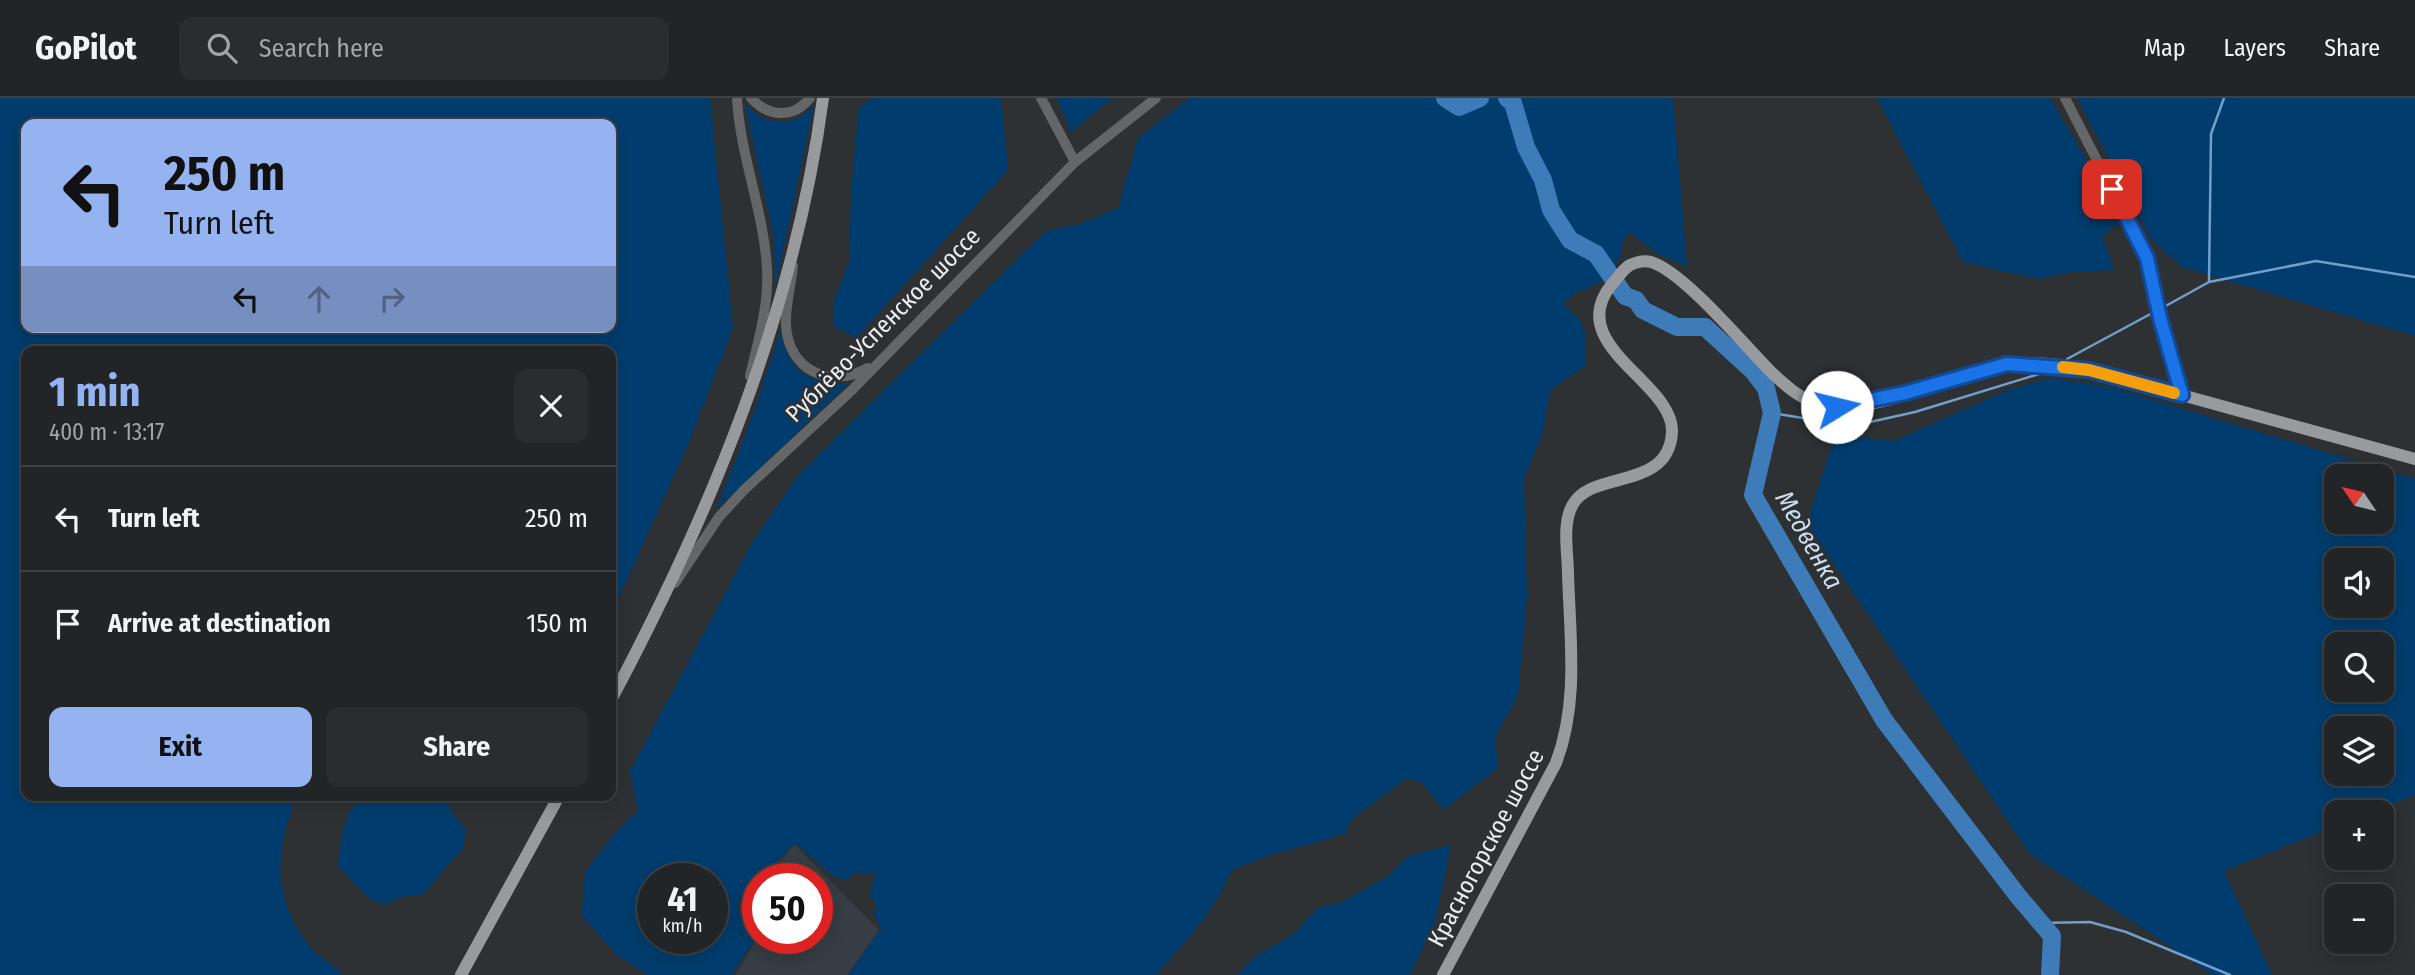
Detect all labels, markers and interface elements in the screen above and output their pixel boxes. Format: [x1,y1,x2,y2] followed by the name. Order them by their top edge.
[179,17,669,80] search box
[35,28,137,68] text: GoPilot
[203,29,241,67] icon: search
[259,33,384,64] text: Search here
[2144,34,2186,62] text: Map
[2224,34,2286,62] text: Layers
[2324,34,2380,62] text: Share
[164,144,285,203] text: 250 m
[49,147,140,238] icon: left
[2082,159,2142,219] pin
[2093,170,2131,208] icon: arrive
[164,204,274,242] text: Turn left
[780,222,986,428] street label: Рублёво-Успенское шоссе
[227,280,265,318] icon: left
[300,280,338,318] icon: ahead
[373,280,411,318] icon: right
[49,367,140,417] text: 1 min
[514,369,588,443] button: close
[1800,370,1874,444] position arrow
[49,418,164,446] text: 400 m · 13:17
[2324,464,2394,534] north arrow
[2324,464,2394,954] map controls
[1768,485,1850,595] water label: Медвенка
[49,500,87,538] icon: left
[108,503,200,534] text: Turn left
[525,503,588,534] text: 250 m
[2324,548,2394,618] button: sound
[49,605,87,643] icon: arrive
[108,608,331,639] text: Arrive at destination
[526,608,588,639] text: 150 m
[2324,632,2394,702] button: search
[49,707,312,787] button: Exit
[326,707,588,787] button: Share
[2324,716,2394,786] button: layers
[1422,744,1550,952] street label: Красногорское шоссе
[2324,800,2394,870] button: +
[742,863,833,954] speed limit sign: 50
[667,878,698,920] text: 41
[2324,884,2394,954] button: −
[662,915,703,937] text: km/h

